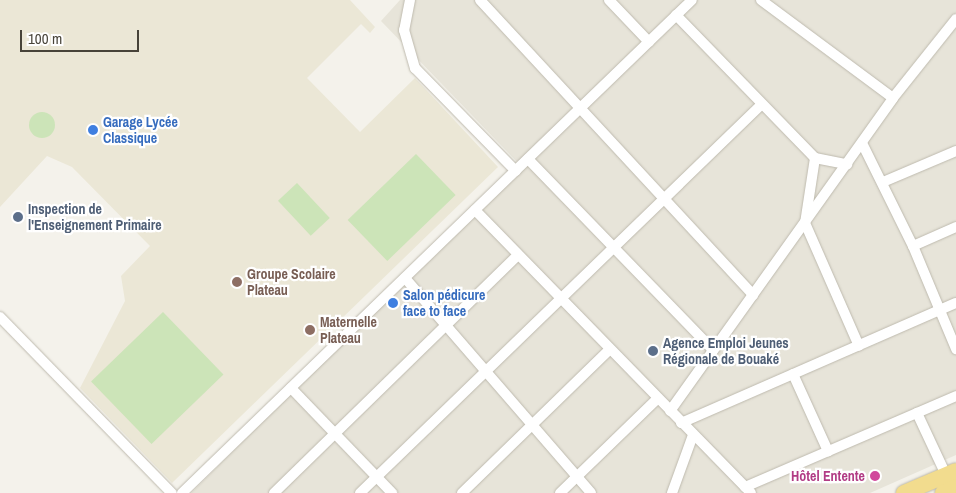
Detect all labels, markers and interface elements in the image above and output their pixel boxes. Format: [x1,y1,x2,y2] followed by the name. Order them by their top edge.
[22,20,141,52] scale bar
[28,28,62,49] text: 100 m
[103,114,178,146] place label: Garage Lycée Classique
[87,124,99,136] marker: Garage Lycée Classique
[28,201,162,233] place label: Inspection de l'Enseignement Primaire
[12,211,24,223] marker: Inspection de l'Enseignement Primaire
[247,266,336,298] place label: Groupe Scolaire Plateau
[231,276,243,288] marker: Groupe Scolaire Plateau
[403,287,485,320] place label: Salon pédicure face to face
[387,297,399,309] marker: Salon pédicure face to face
[320,314,377,347] place label: Maternelle Plateau
[304,324,316,336] marker: Maternelle Plateau
[663,335,789,368] place label: Agence Emploi Jeunes Régionale de Bouaké
[647,345,659,357] marker: Agence Emploi Jeunes Régionale de Bouaké
[791,468,865,484] place label: Hôtel Entente
[869,470,881,482] marker: Hôtel Entente

